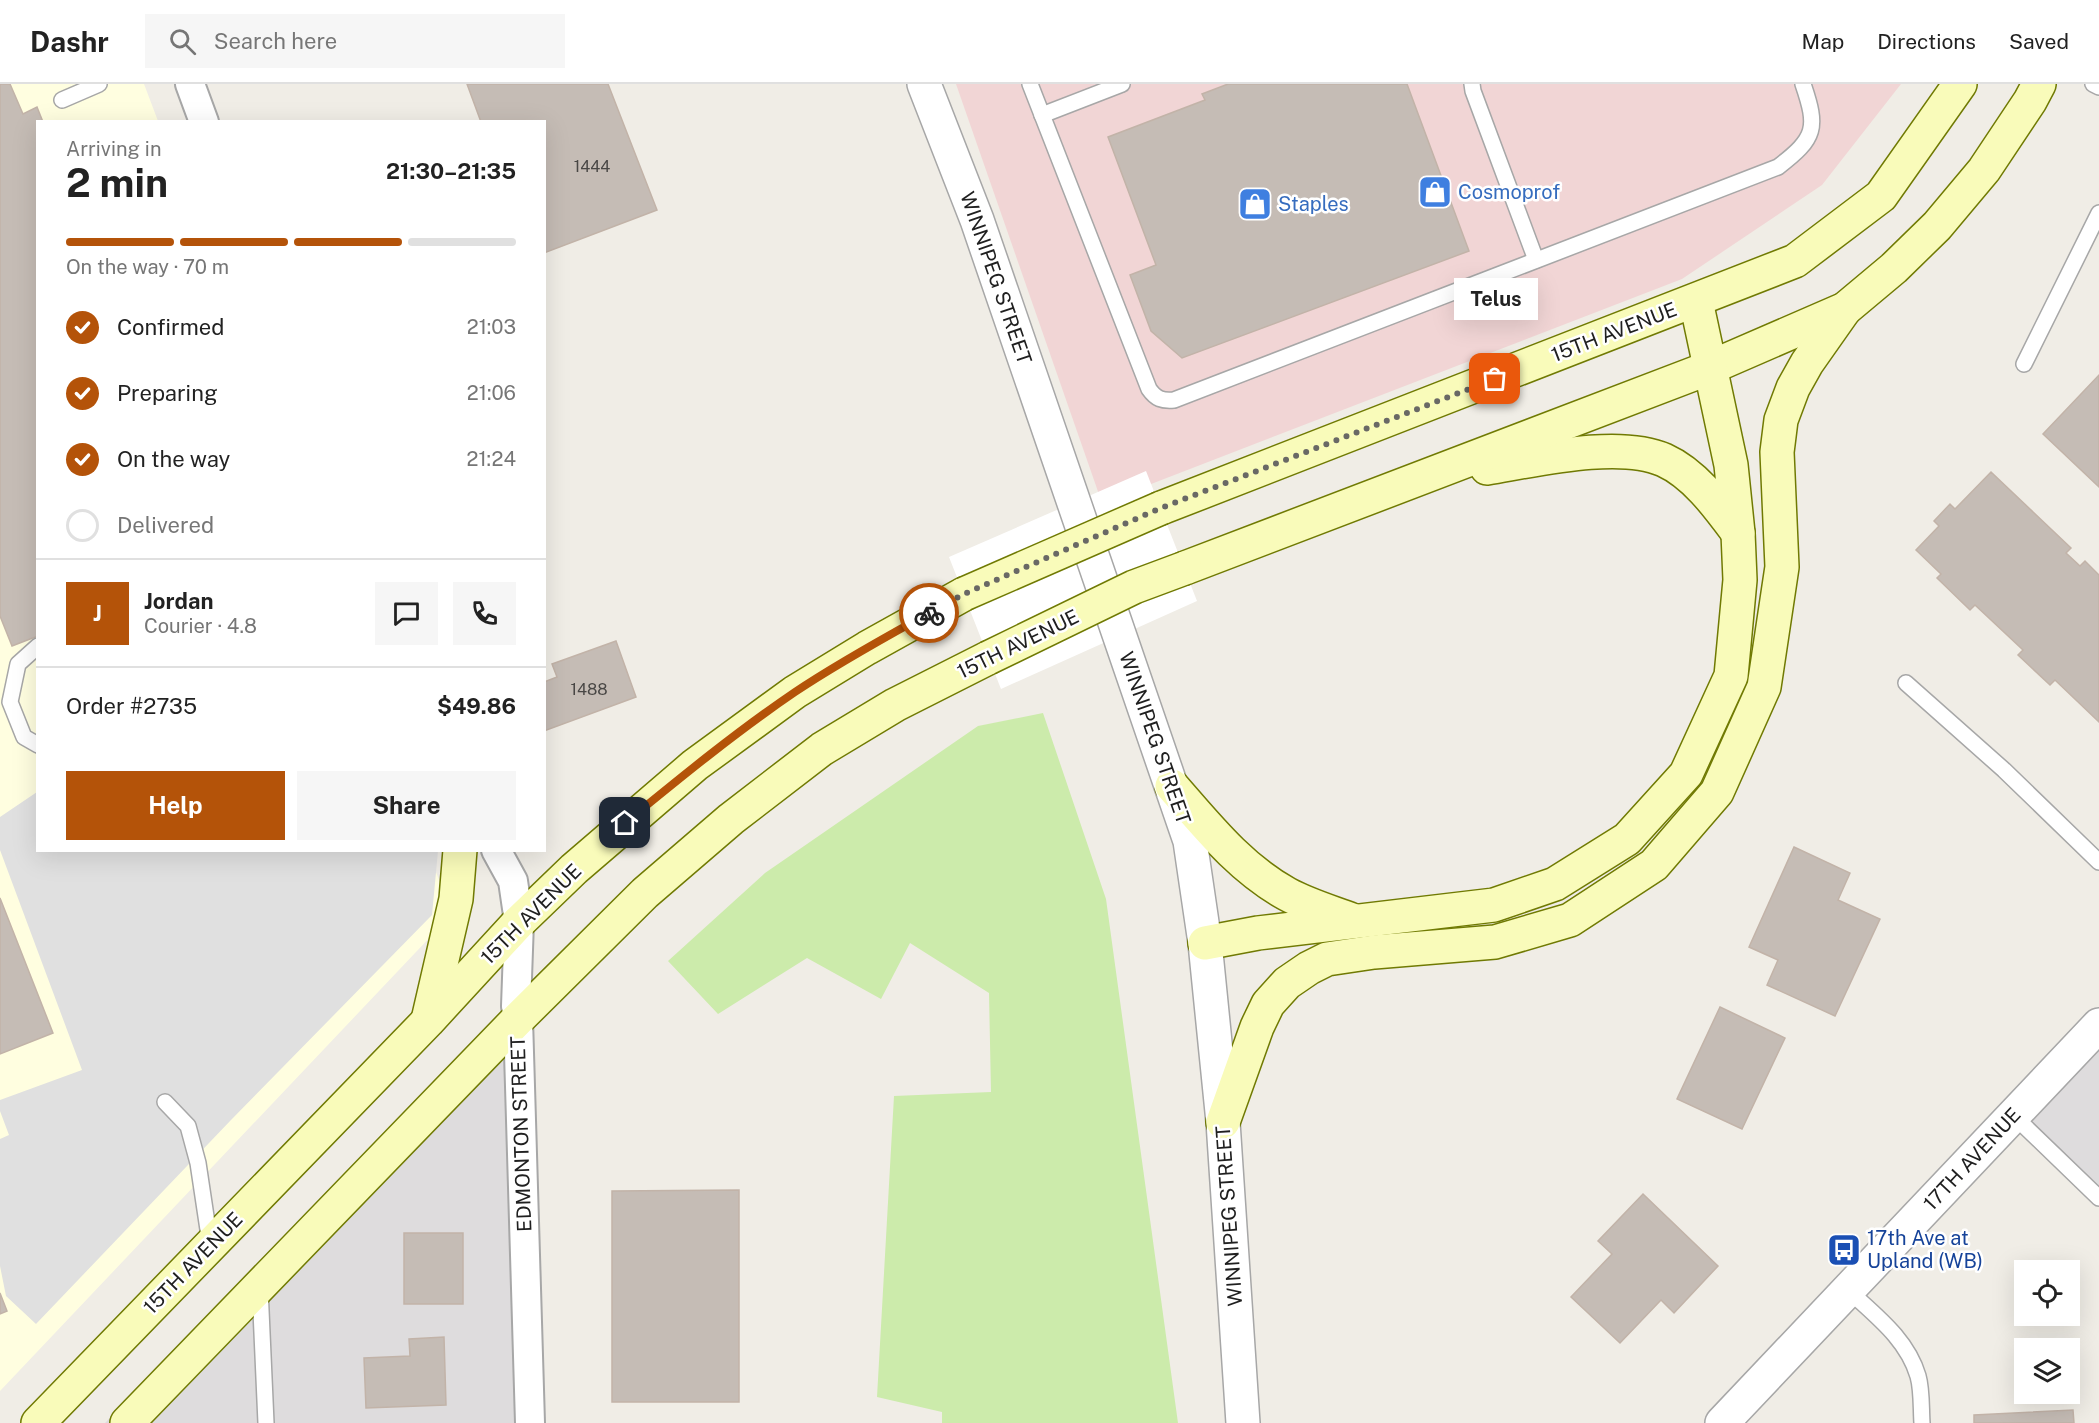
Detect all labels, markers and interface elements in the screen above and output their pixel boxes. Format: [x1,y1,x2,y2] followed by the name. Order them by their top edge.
[145,14,565,68] search box
[30,25,109,58] text: Dashr
[166,25,199,58] icon: search
[214,28,337,54] text: Search here
[1802,29,1844,54] text: Map
[1877,29,1976,54] text: Directions
[2009,29,2069,54] text: Saved
[66,137,161,161] text: Arriving in
[574,157,610,176] house number: 1444
[386,158,516,184] text: 21:30–21:35
[66,160,168,206] text: 2 min
[1417,174,1453,210] shop icon: Cosmoprof
[1458,180,1560,204] place label: Cosmoprof
[1237,186,1273,222] shop icon: Staples
[955,189,1037,368] street label: WINNIPEG STREET
[1278,192,1349,216] place label: Staples
[66,255,229,279] text: On the way · 70 m
[1453,277,1537,319] callout: Telus
[1470,287,1522,311] text: Telus
[1548,297,1680,367] street label: 15TH AVENUE
[66,311,99,344] icon: check
[117,314,224,340] text: Confirmed
[467,315,516,339] text: 21:03
[1469,353,1520,404] pin
[1478,362,1511,395] icon: bag
[66,377,99,410] icon: check
[117,380,218,406] text: Preparing
[467,381,516,405] text: 21:06
[66,443,99,476] icon: check
[117,446,230,472] text: On the way
[467,447,516,471] text: 21:24
[117,512,214,538] text: Delivered
[375,582,438,645] button: chat
[453,582,516,645] button: phone
[899,583,959,643] courier
[144,588,213,614] text: Jordan
[913,597,946,630] icon: bike
[93,600,102,626] text: J
[953,604,1083,684] street label: 15TH AVENUE
[144,614,257,638] text: Courier · 4.8
[1114,649,1196,828] street label: WINNIPEG STREET
[570,680,608,699] house number: 1488
[66,693,197,719] text: Order #2735
[437,693,516,719] text: $49.86
[66,771,285,840] button: Help
[297,771,516,840] button: Share
[599,797,650,848] pin
[608,806,641,839] icon: home
[476,859,586,969] street label: 15TH AVENUE
[506,1036,536,1232] street label: EDMONTON STREET
[1918,1103,2026,1215] street label: 17TH AVENUE
[1211,1125,1247,1307] street label: WINNIPEG STREET
[138,1207,248,1319] street label: 15TH AVENUE
[1867,1226,1983,1273] place label: 17th Ave at Upland (WB)
[1826,1232,1862,1268] bus stop icon: 17th Ave at Upland (WB)
[2014,1260,2080,1404] map controls
[2014,1260,2080,1326] button: locate
[2014,1338,2080,1404] button: layers

